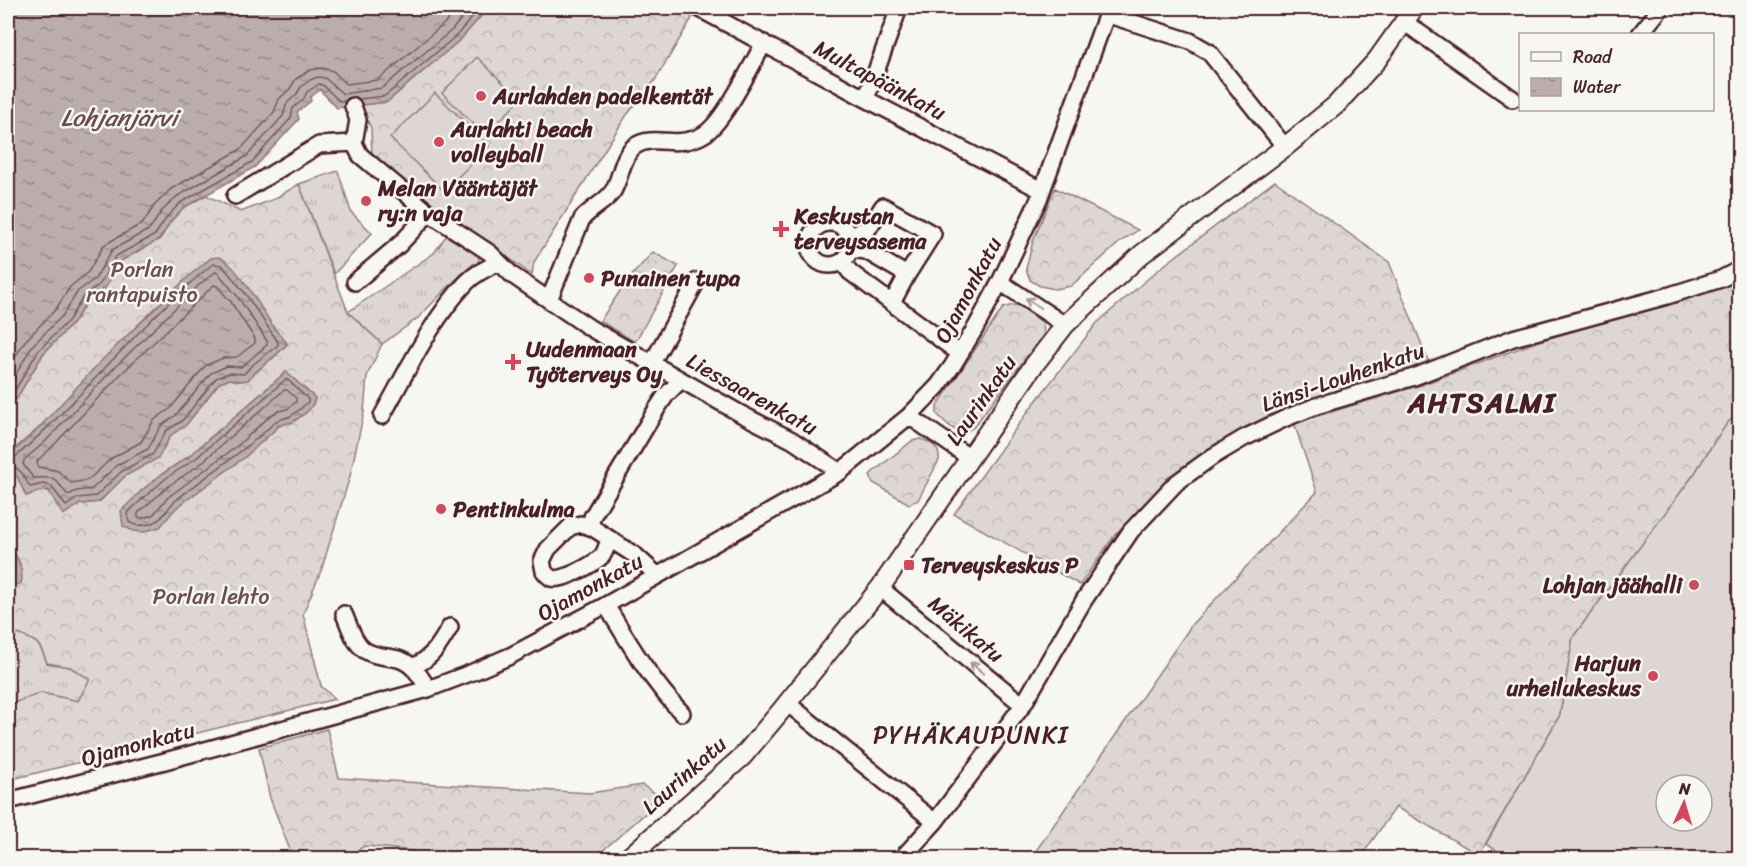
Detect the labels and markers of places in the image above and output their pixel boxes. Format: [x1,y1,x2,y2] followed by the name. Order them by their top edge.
[492,77,713,116] place label: Aurlahden padelkentät
[474,89,488,103] marker: Aurlahden padelkentät
[450,110,594,174] place label: Aurlahti beach volleyball
[432,135,446,149] marker: Aurlahti beach volleyball
[377,169,538,233] place label: Melan Vääntäjät ry:n vaja
[359,194,373,208] marker: Melan Vääntäjät ry:n vaja
[793,197,927,261] place label: Keskustan terveysasema
[772,220,790,238] marker: Keskustan terveysasema
[601,259,741,298] place label: Punainen tupa
[582,271,596,285] marker: Punainen tupa
[526,330,663,394] place label: Uudenmaan Työterveys Oy
[504,353,522,371] marker: Uudenmaan Työterveys Oy
[453,490,575,529] place label: Pentinkulma
[434,502,448,516] marker: Pentinkulma
[921,546,1079,585] place label: Terveyskeskus P
[902,558,916,572] marker: Terveyskeskus P
[1543,566,1684,605] place label: Lohjan jäähalli
[1687,578,1701,592] marker: Lohjan jäähalli
[1507,644,1642,708] place label: Harjun urheilukeskus
[1646,669,1660,683] marker: Harjun urheilukeskus

